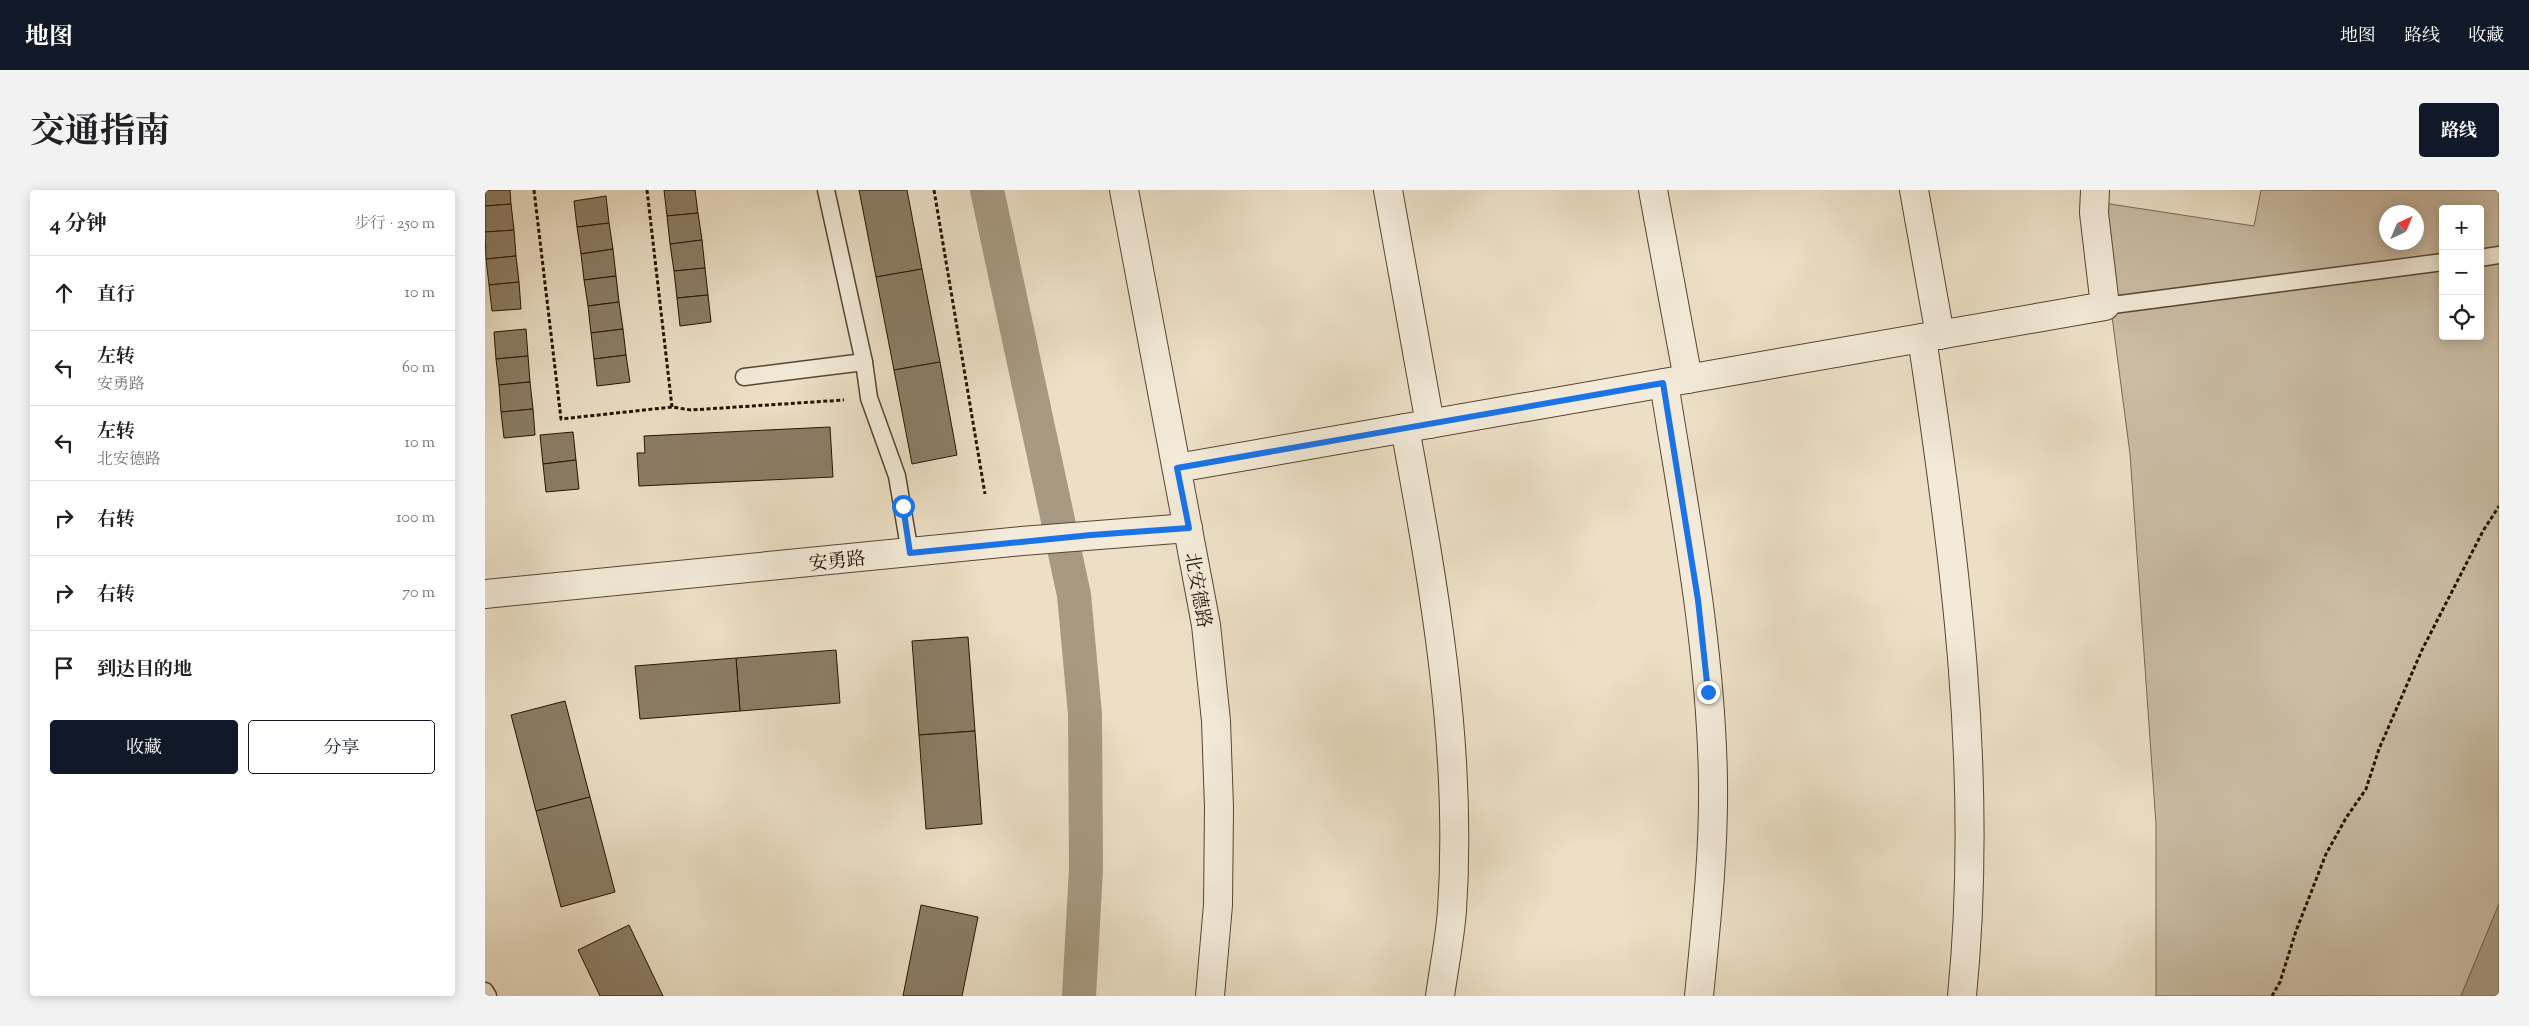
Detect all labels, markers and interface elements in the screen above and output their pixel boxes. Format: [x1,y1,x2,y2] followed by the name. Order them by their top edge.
[25,21,73,55] text: 地图
[2340,24,2376,50] text: 地图
[2404,24,2440,50] text: 路线
[2468,24,2504,50] text: 收藏
[2419,103,2499,157] button: 路线
[30,108,170,159] text: 交通指南
[2379,205,2424,250] north arrow
[2439,205,2484,340] map controls
[2439,205,2484,250] button: +
[50,210,107,240] text: 4 分钟
[354,213,435,236] text: 步行 · 250 m
[2439,250,2484,295] button: −
[50,279,78,307] icon: ahead
[97,282,135,309] text: 直行
[405,282,435,305] text: 10 m
[2439,295,2484,340] button: locate
[97,344,135,371] text: 左转
[50,354,78,382] icon: left
[402,357,435,380] text: 60 m
[97,374,145,397] text: 安勇路
[97,419,135,446] text: 左转
[50,429,78,457] icon: left
[405,432,435,455] text: 10 m
[97,449,161,472] text: 北安德路
[892,495,915,518] route start
[50,504,78,532] icon: right
[97,507,135,534] text: 右转
[396,507,435,530] text: 100 m
[807,546,867,579] street label: 安勇路
[1177,551,1216,630] street label: 北安德路
[50,579,78,607] icon: right
[97,582,135,609] text: 右转
[402,582,435,605] text: 70 m
[50,654,78,682] icon: arrive
[97,657,192,684] text: 到达目的地
[1697,681,1720,704] route end
[50,720,238,774] button: 收藏
[248,720,435,774] button: 分享

